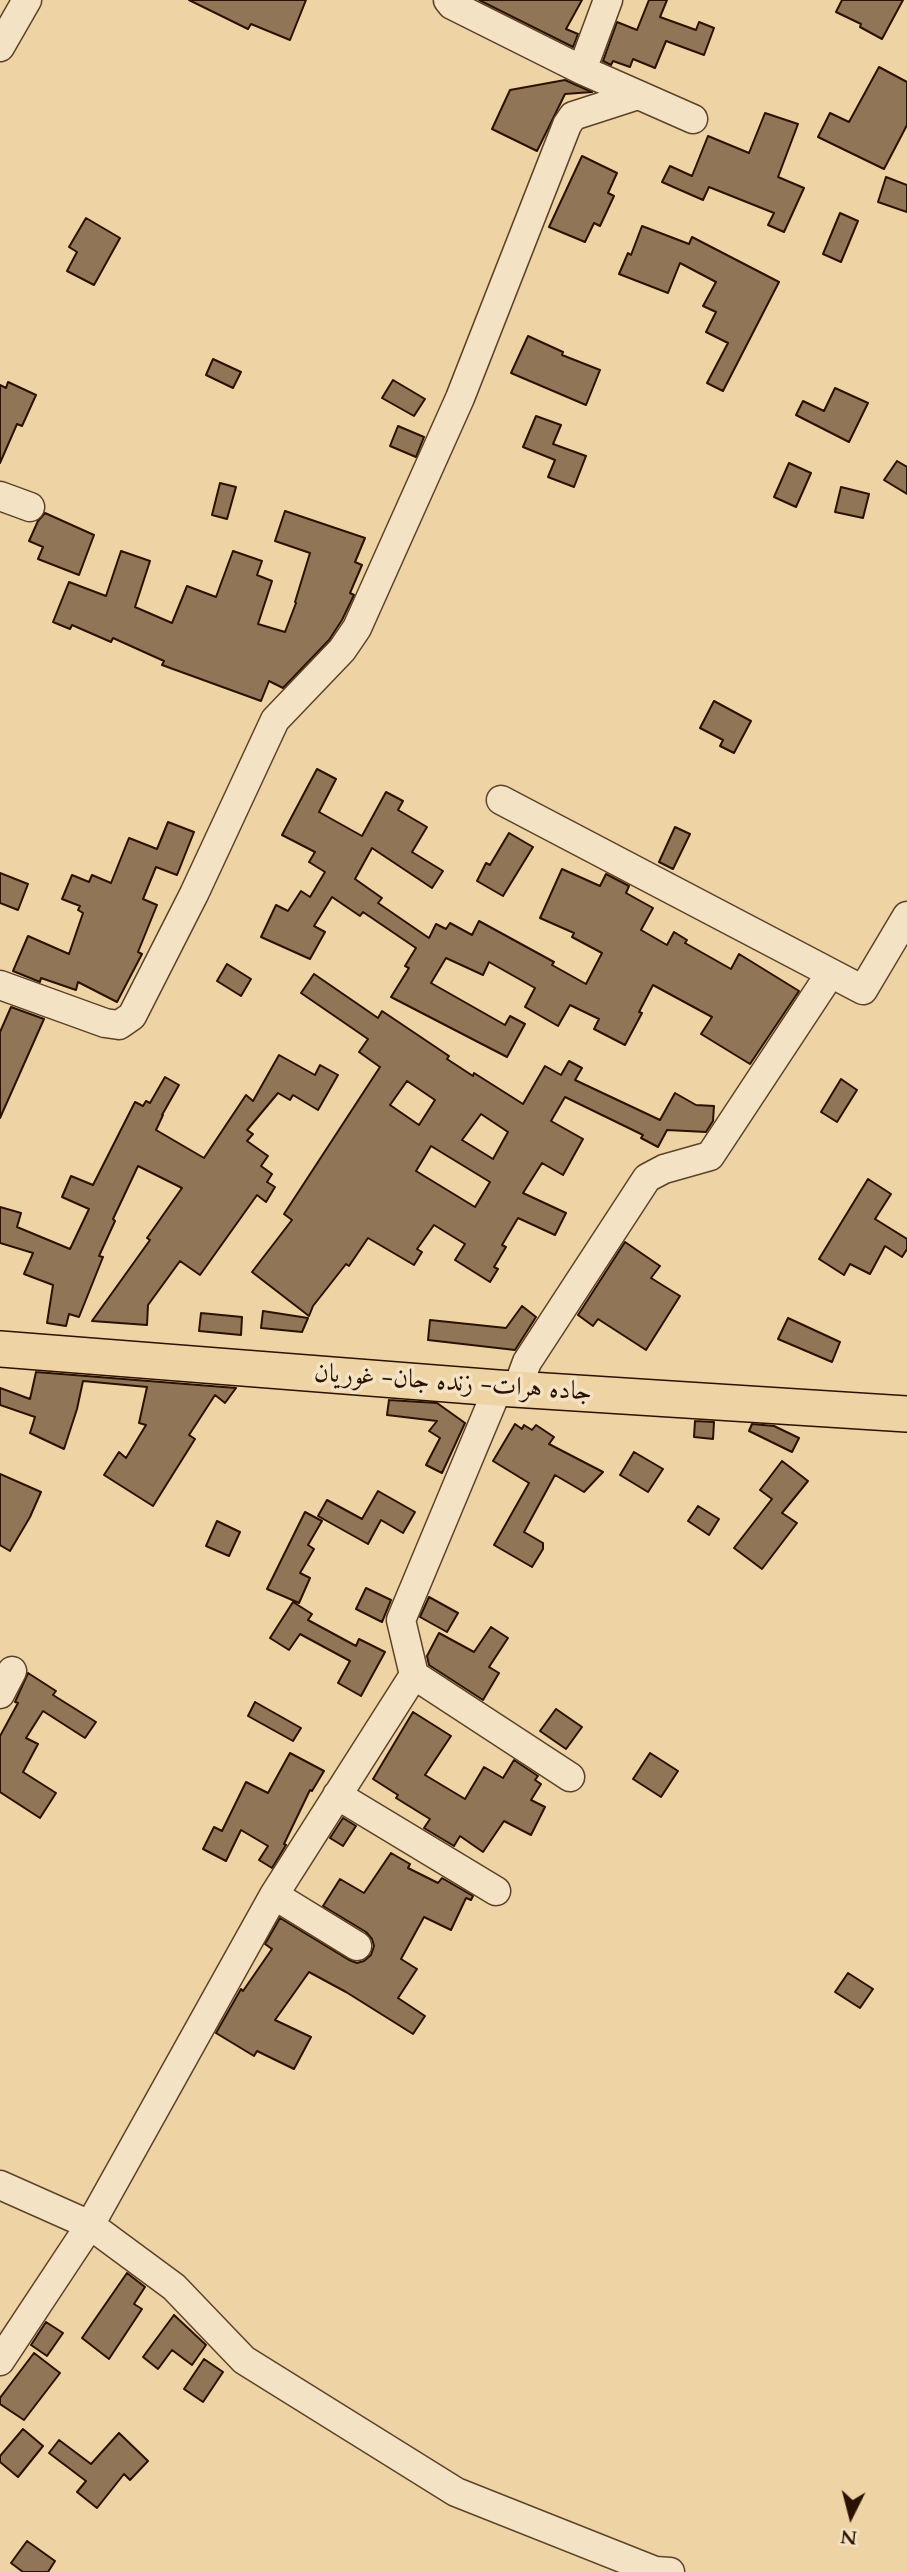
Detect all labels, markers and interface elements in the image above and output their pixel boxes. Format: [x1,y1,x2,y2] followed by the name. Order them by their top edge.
[313,1359,593,1409] street label: جاده هرات- زنده جان- غوریان
[816,2481,886,2551] north arrow
[839,2523,858,2551] text: N

